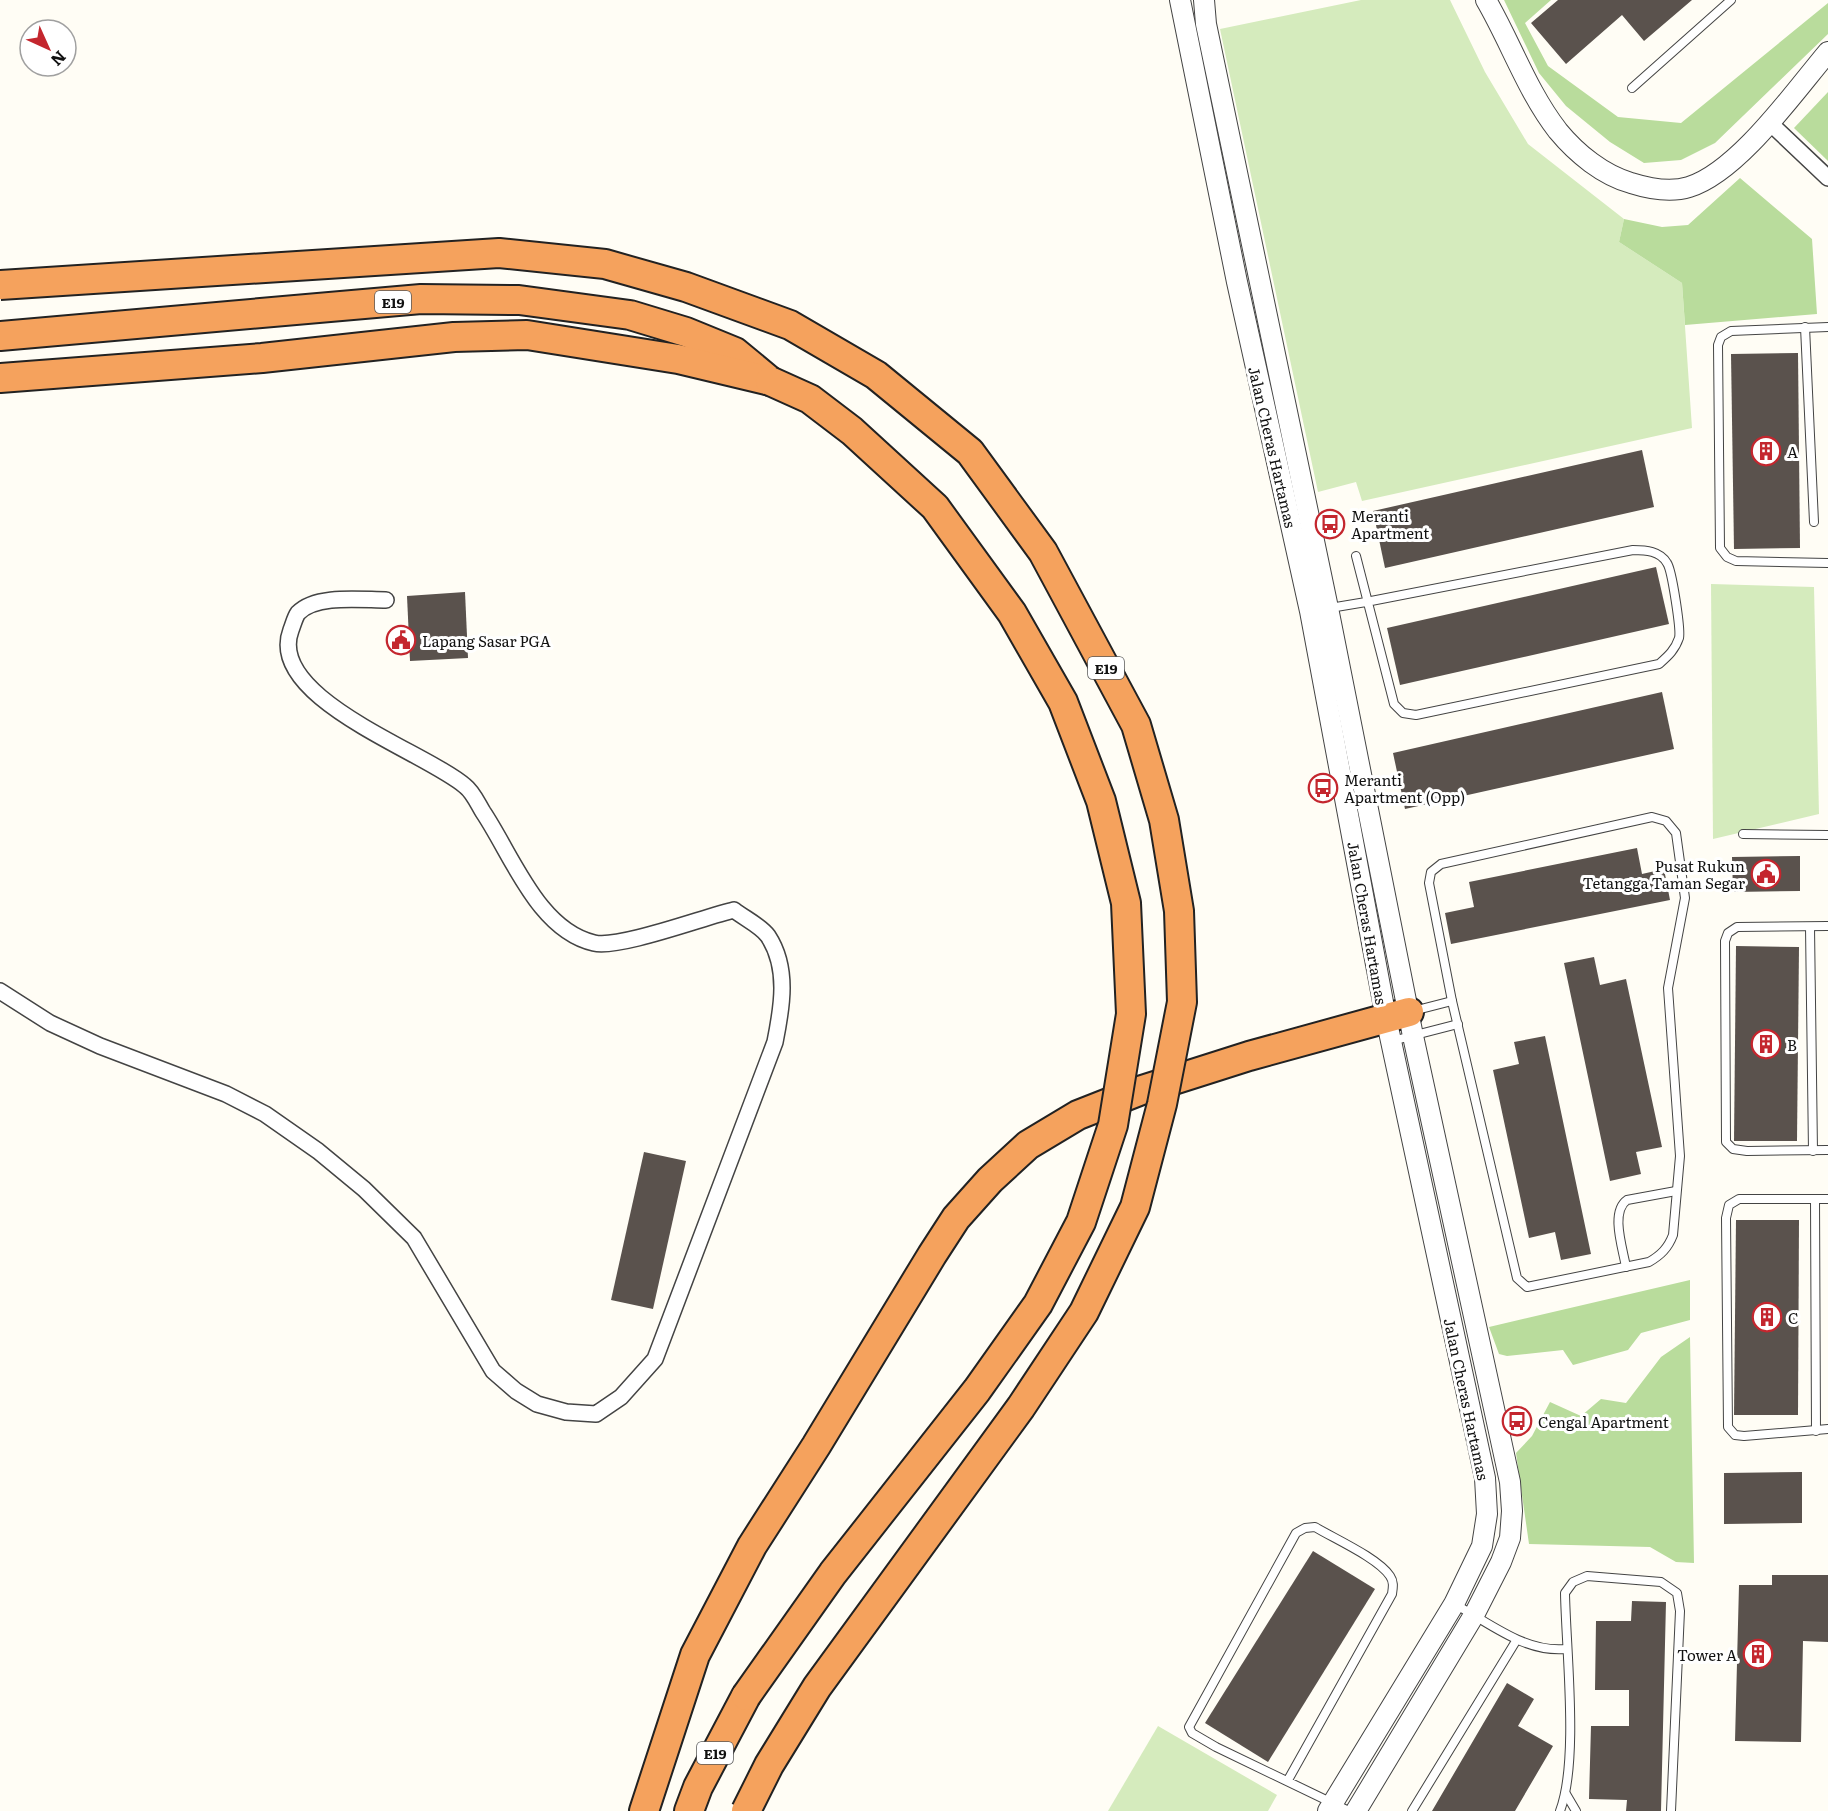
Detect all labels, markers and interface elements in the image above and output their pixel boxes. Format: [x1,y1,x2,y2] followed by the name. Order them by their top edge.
[18,18,78,78] north arrow
[46,46,73,73] text: N
[375,291,411,313] road number: E19
[1243,364,1303,530] street label: Jalan Cheras Hartamas
[1750,435,1782,467] building icon: A
[1787,440,1798,463] place label: A
[1351,504,1429,544] place label: Meranti Apartment
[1314,508,1346,540] bus stop icon: Meranti Apartment
[385,624,417,656] public building icon: Lapang Sasar PGA
[422,629,551,652] place label: Lapang Sasar PGA
[1088,657,1124,679] road number: E19
[1344,768,1465,808] place label: Meranti Apartment (Opp)
[1307,772,1339,804] bus stop icon: Meranti Apartment (Opp)
[1342,840,1394,1006] street label: Jalan Cheras Hartamas
[1583,854,1745,894] place label: Pusat Rukun Tetangga Taman Segar
[1750,858,1782,890] public building icon: Pusat Rukun Tetangga Taman Segar
[1750,1028,1782,1060] building icon: B
[1787,1033,1797,1056] place label: B
[1751,1301,1783,1333] building icon: C
[1788,1306,1799,1329] place label: C
[1439,1316,1495,1482] street label: Jalan Cheras Hartamas
[1501,1405,1533,1437] bus stop icon: Cengal Apartment
[1538,1410,1669,1433] place label: Cengal Apartment
[1742,1638,1774,1670] building icon: Tower A
[1677,1643,1737,1666] place label: Tower A
[697,1742,733,1764] road number: E19

